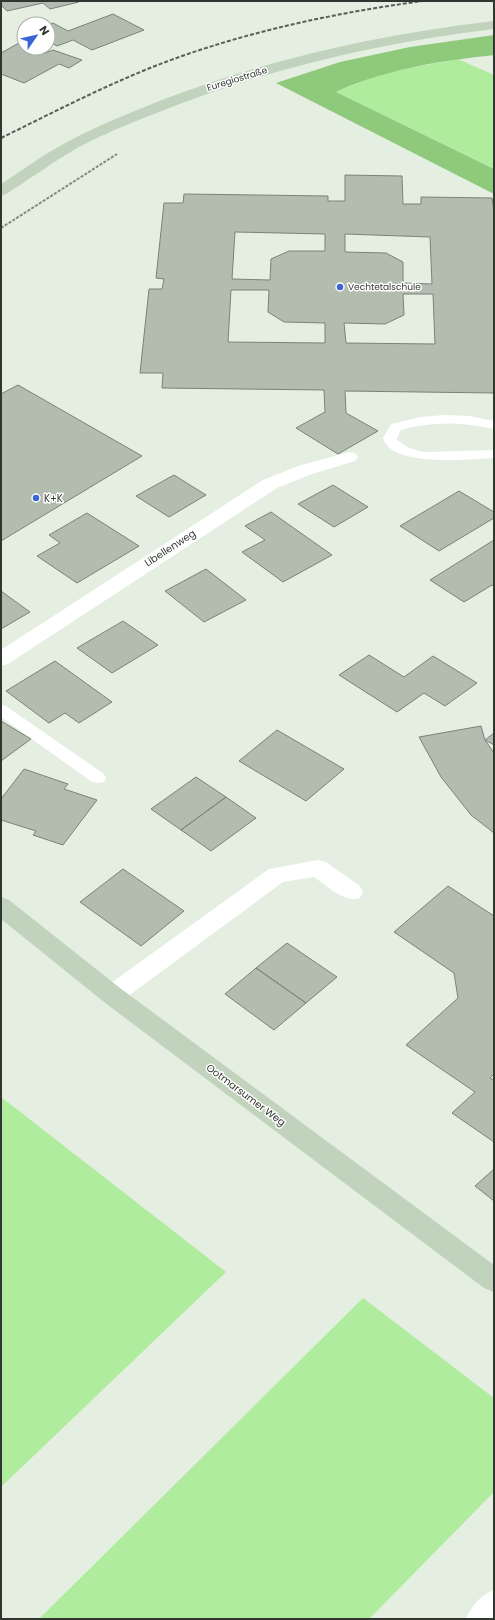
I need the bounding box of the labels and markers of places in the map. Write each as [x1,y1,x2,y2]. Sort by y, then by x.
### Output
place label: Vechtetalschule [348,281,421,293]
marker: Vechtetalschule [335,282,345,292]
place label: K+K [44,491,63,506]
marker: K+K [31,493,41,503]

